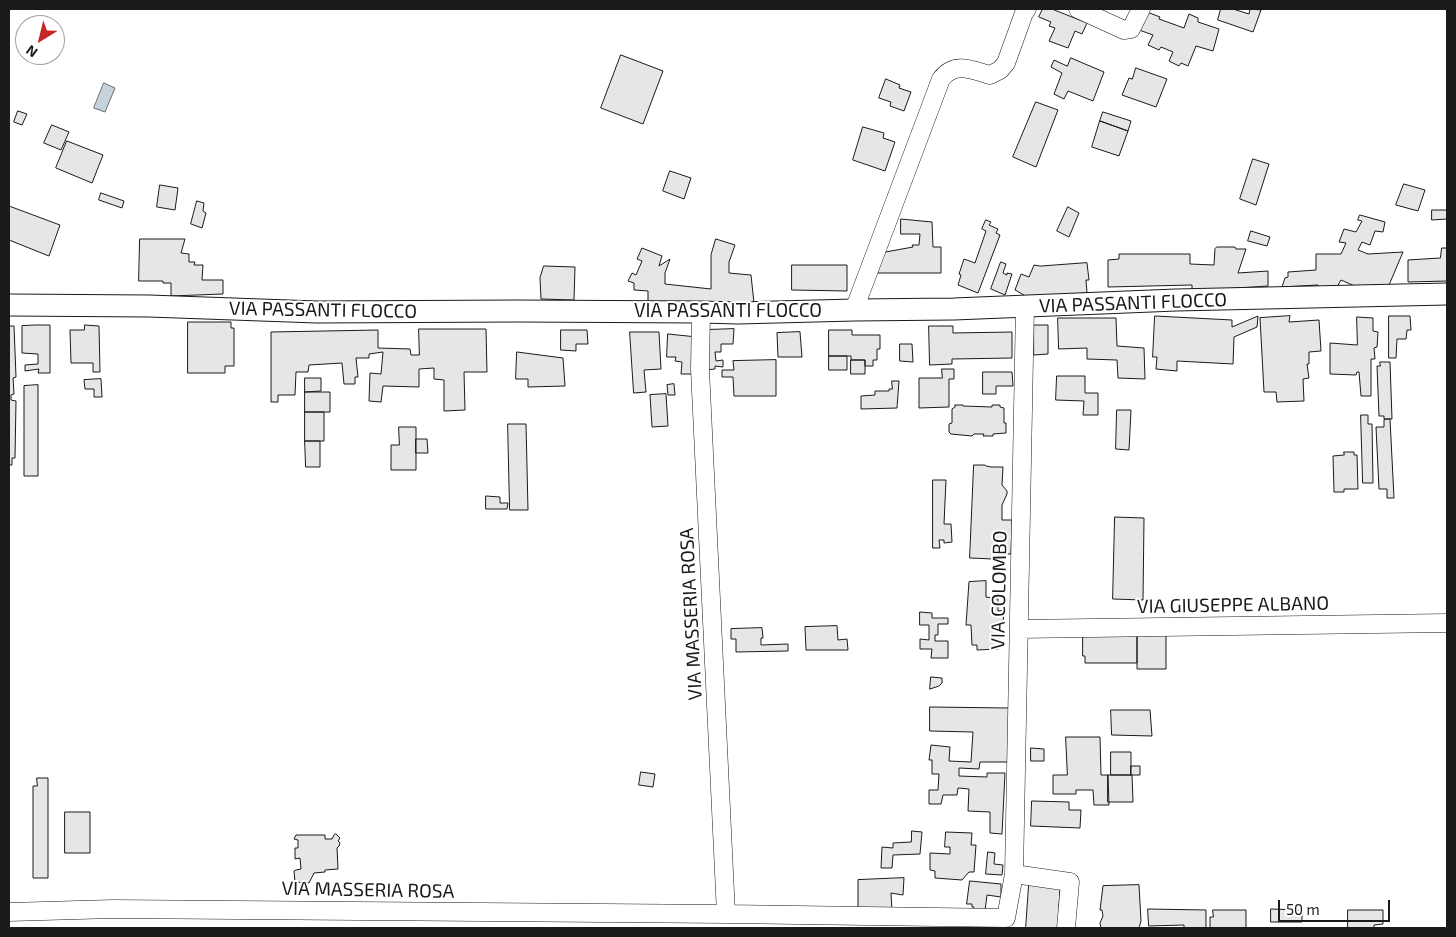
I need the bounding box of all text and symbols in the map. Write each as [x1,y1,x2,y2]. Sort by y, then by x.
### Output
north arrow [15,15,65,65]
text: N [22,42,41,62]
street label: VIA PASSANTI FLOCCO [1039,288,1227,318]
street label: VIA PASSANTI FLOCCO [229,297,417,323]
street label: VIA PASSANTI FLOCCO [634,300,822,322]
street label: VIA MASSERIA ROSA [675,527,707,701]
street label: VIA COLOMBO [987,530,1011,650]
street label: VIA GIUSEPPE ALBANO [1137,592,1329,618]
street label: VIA MASSERIA ROSA [281,877,455,903]
scale bar [1281,890,1394,922]
text: 50 m [1286,900,1320,918]

